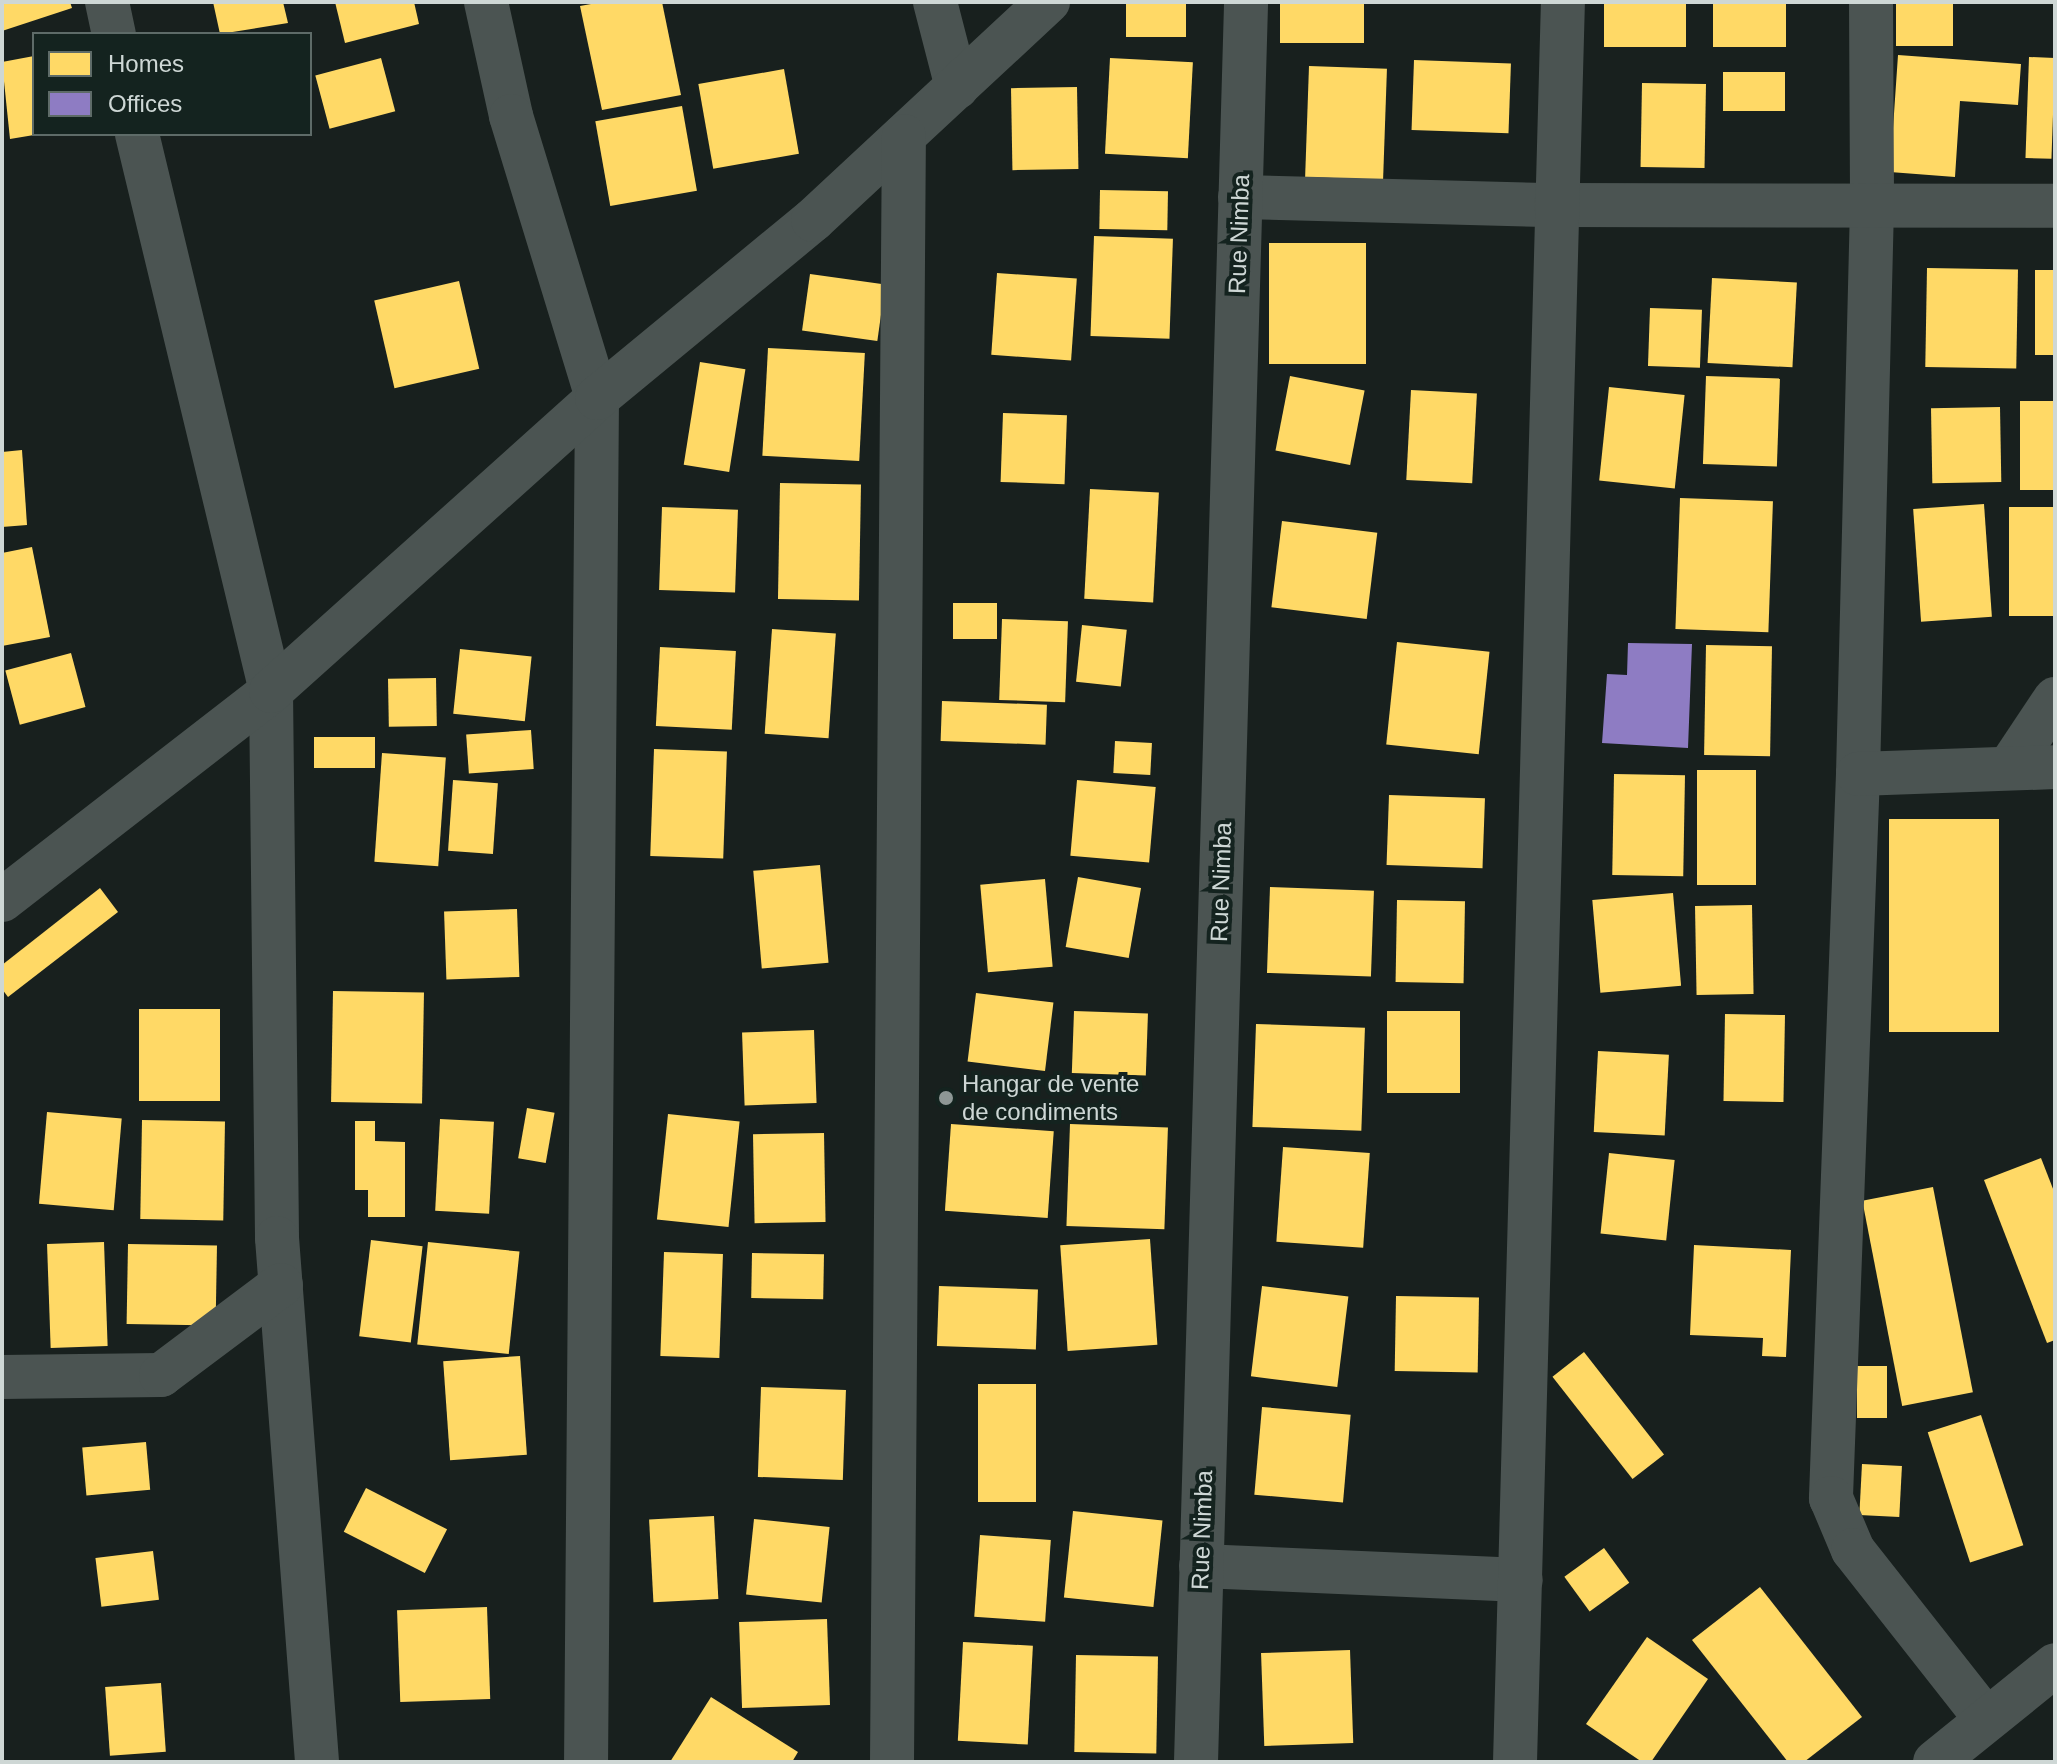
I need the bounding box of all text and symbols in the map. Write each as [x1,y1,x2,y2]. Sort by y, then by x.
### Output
legend [32,32,312,136]
text: Homes [108,50,184,77]
text: Offices [108,90,182,117]
street label: Rue Nimba [1223,174,1255,294]
street label: Rue Nimba [1205,822,1237,942]
place label: Hangar de vente de condiments [962,1070,1139,1126]
marker: Hangar de vente de condiments [937,1089,955,1107]
street label: Rue Nimba [1186,1470,1218,1590]

